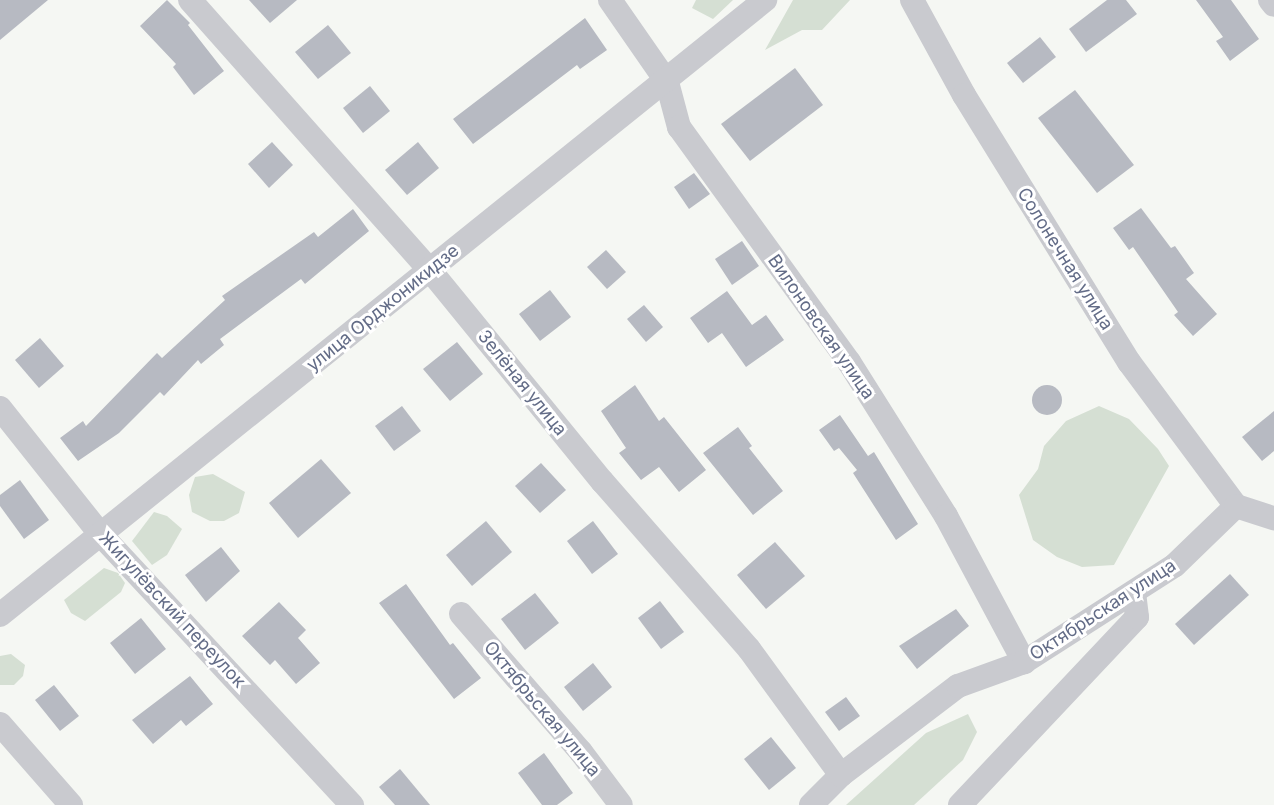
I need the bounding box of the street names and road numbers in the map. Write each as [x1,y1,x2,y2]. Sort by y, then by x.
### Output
street label: Солонечная улица [1012,184,1118,334]
street label: улица Орджоникидзе [303,240,463,376]
street label: Вилоновская улица [763,251,879,403]
street label: Зелёная улица [473,326,571,440]
street label: Жигулёвский переулок [94,528,250,692]
street label: Октябрьская улица [1026,555,1180,665]
street label: Октябрьская улица [479,637,605,781]

